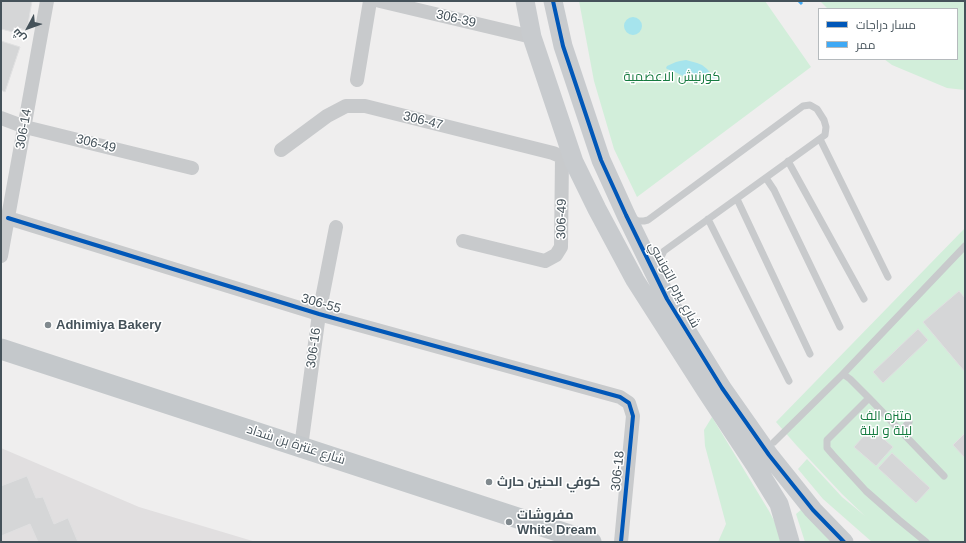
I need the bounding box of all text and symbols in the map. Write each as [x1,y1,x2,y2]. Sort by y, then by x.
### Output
street label: 306-39 [435,7,477,31]
north arrow [8,8,48,48]
legend [818,8,958,60]
text: مسار دراجات [856,18,916,32]
text: ش [10,27,28,45]
text: ممر [856,38,875,52]
park label: كورنيش الاعضمية [624,69,720,85]
street label: 306-14 [13,108,35,150]
street label: 306-47 [401,109,445,133]
street label: 306-49 [74,132,118,156]
street label: 306-49 [554,199,570,239]
street label: شارع بيرم التونسي [645,239,703,331]
street label: 306-55 [299,291,343,317]
place label: Adhimiya Bakery [56,317,161,333]
marker: Adhimiya Bakery [43,320,53,330]
street label: 306-16 [303,327,325,369]
park label: متنزه الف ليلة و ليلة [860,408,912,439]
street label: شارع عنترة بن شداد [245,422,347,468]
street label: 306-18 [608,450,628,492]
place label: كوفي الحنين حارث [497,474,600,490]
marker: كوفي الحنين حارث [484,477,494,487]
place label: مفروشات White Dream [517,507,596,538]
marker: مفروشات White Dream [504,517,514,527]

